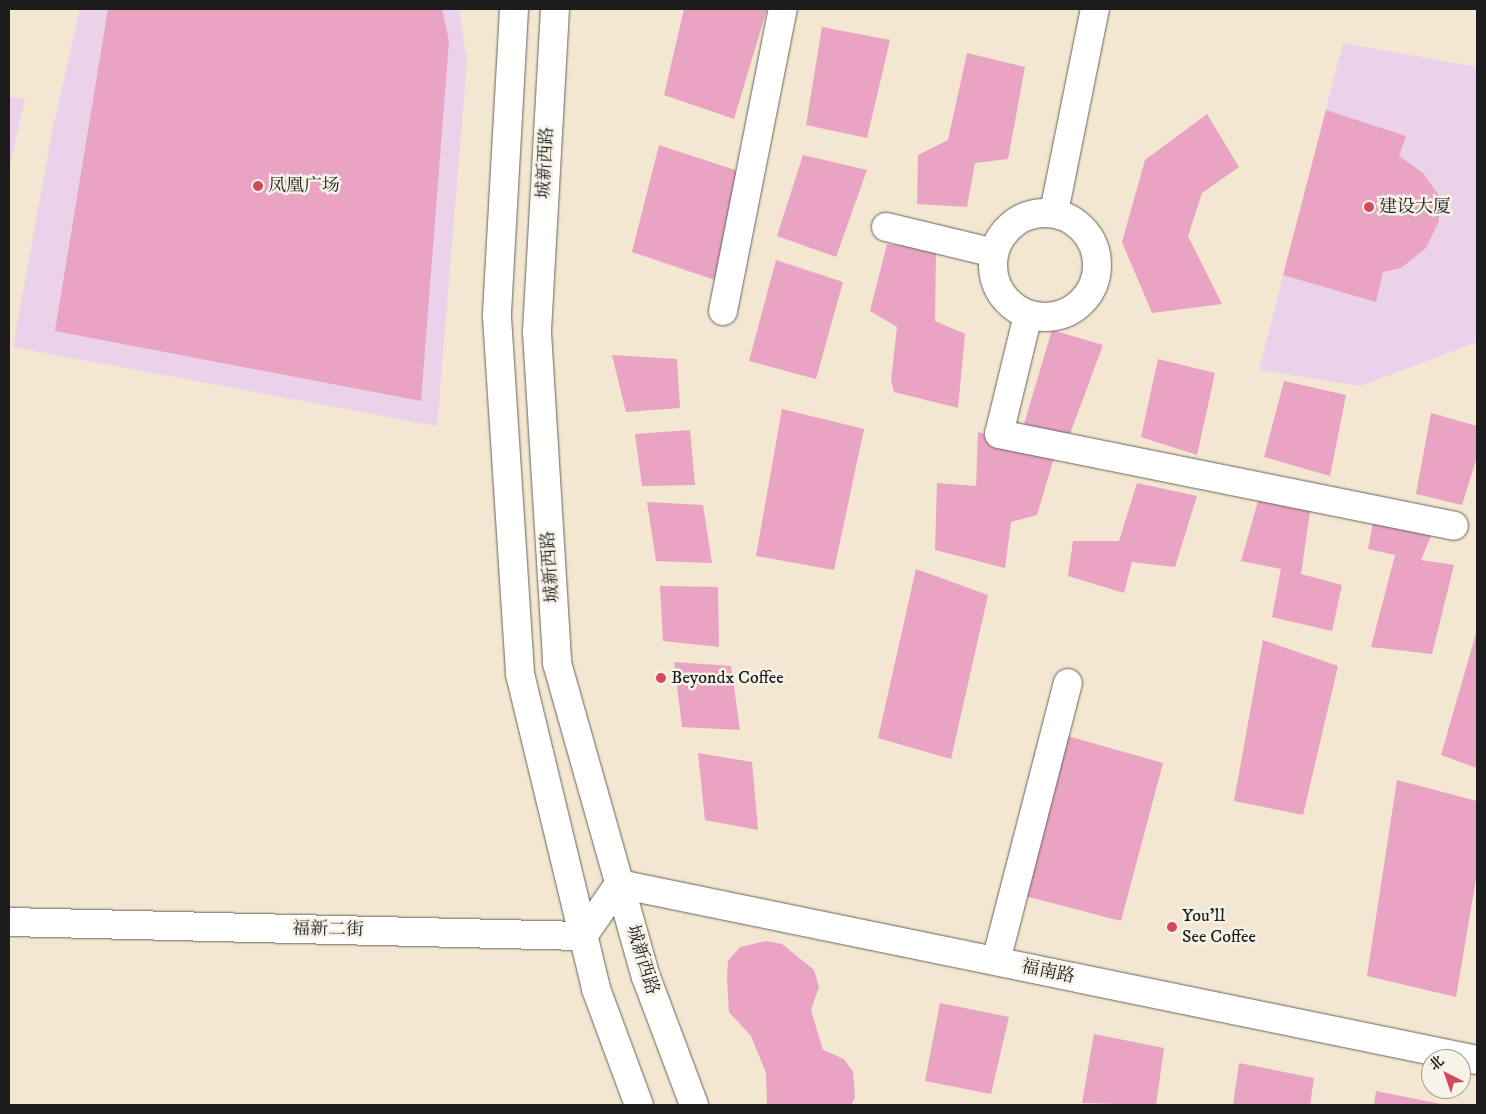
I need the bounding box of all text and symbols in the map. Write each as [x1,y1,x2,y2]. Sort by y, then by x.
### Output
street label: 城新西路 [533,126,559,200]
place label: 凤凰广场 [268,175,340,197]
marker: 凤凰广场 [252,180,264,192]
place label: 建设大厦 [1379,196,1451,218]
marker: 建设大厦 [1363,201,1375,213]
street label: 城新西路 [538,530,564,604]
place label: Beyondx Coffee [671,667,784,689]
marker: Beyondx Coffee [655,672,667,684]
place label: You'll See Coffee [1182,906,1256,949]
street label: 福新二街 [292,919,364,941]
marker: You'll See Coffee [1166,921,1178,933]
street label: 城新西路 [621,922,663,998]
street label: 福南路 [1019,956,1077,988]
north arrow [1421,1049,1471,1099]
text: 北 [1426,1052,1448,1075]

